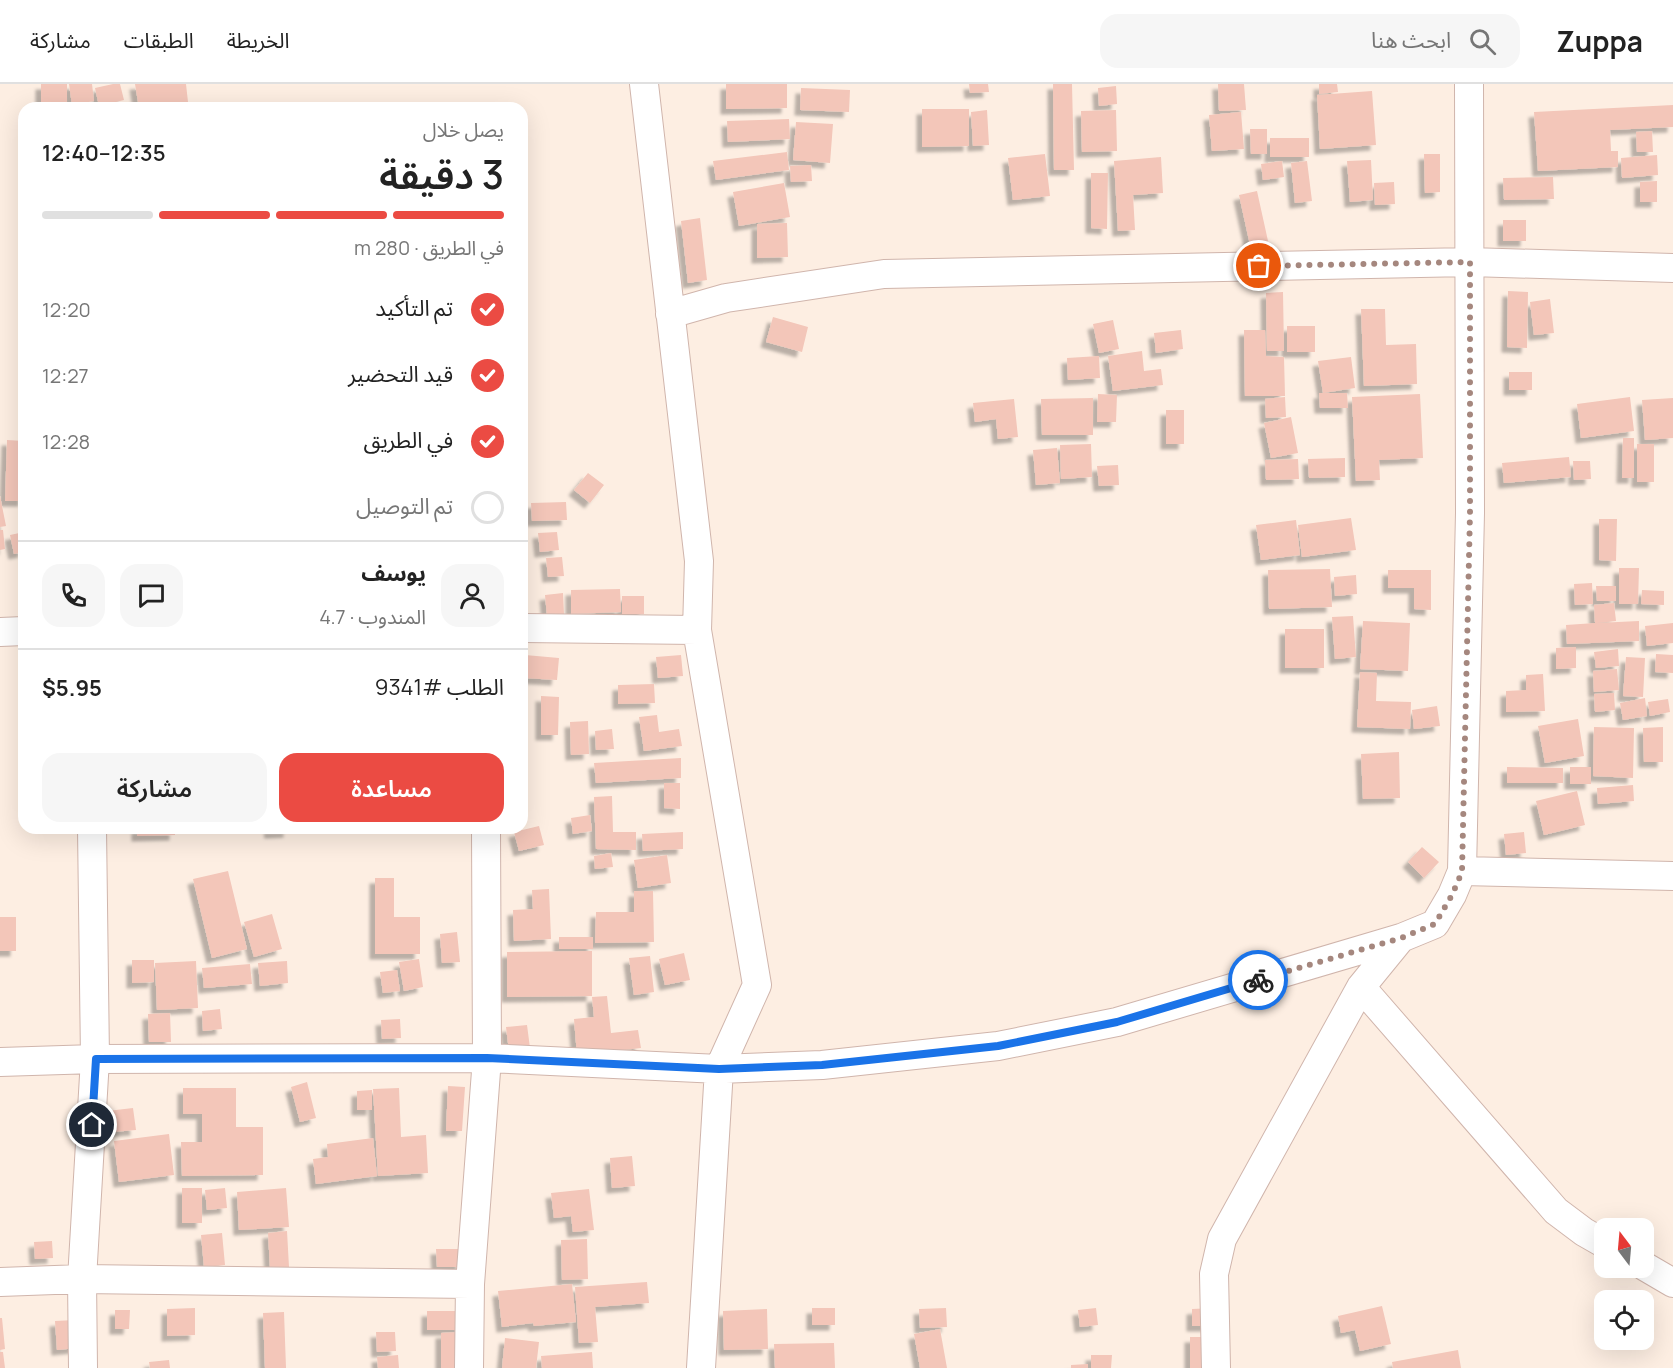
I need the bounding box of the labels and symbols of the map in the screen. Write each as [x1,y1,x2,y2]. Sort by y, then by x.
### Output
pin [1233,240,1284,291]
courier [1228,950,1288,1010]
pin [66,1099,117,1150]
north arrow [1594,1218,1654,1278]

